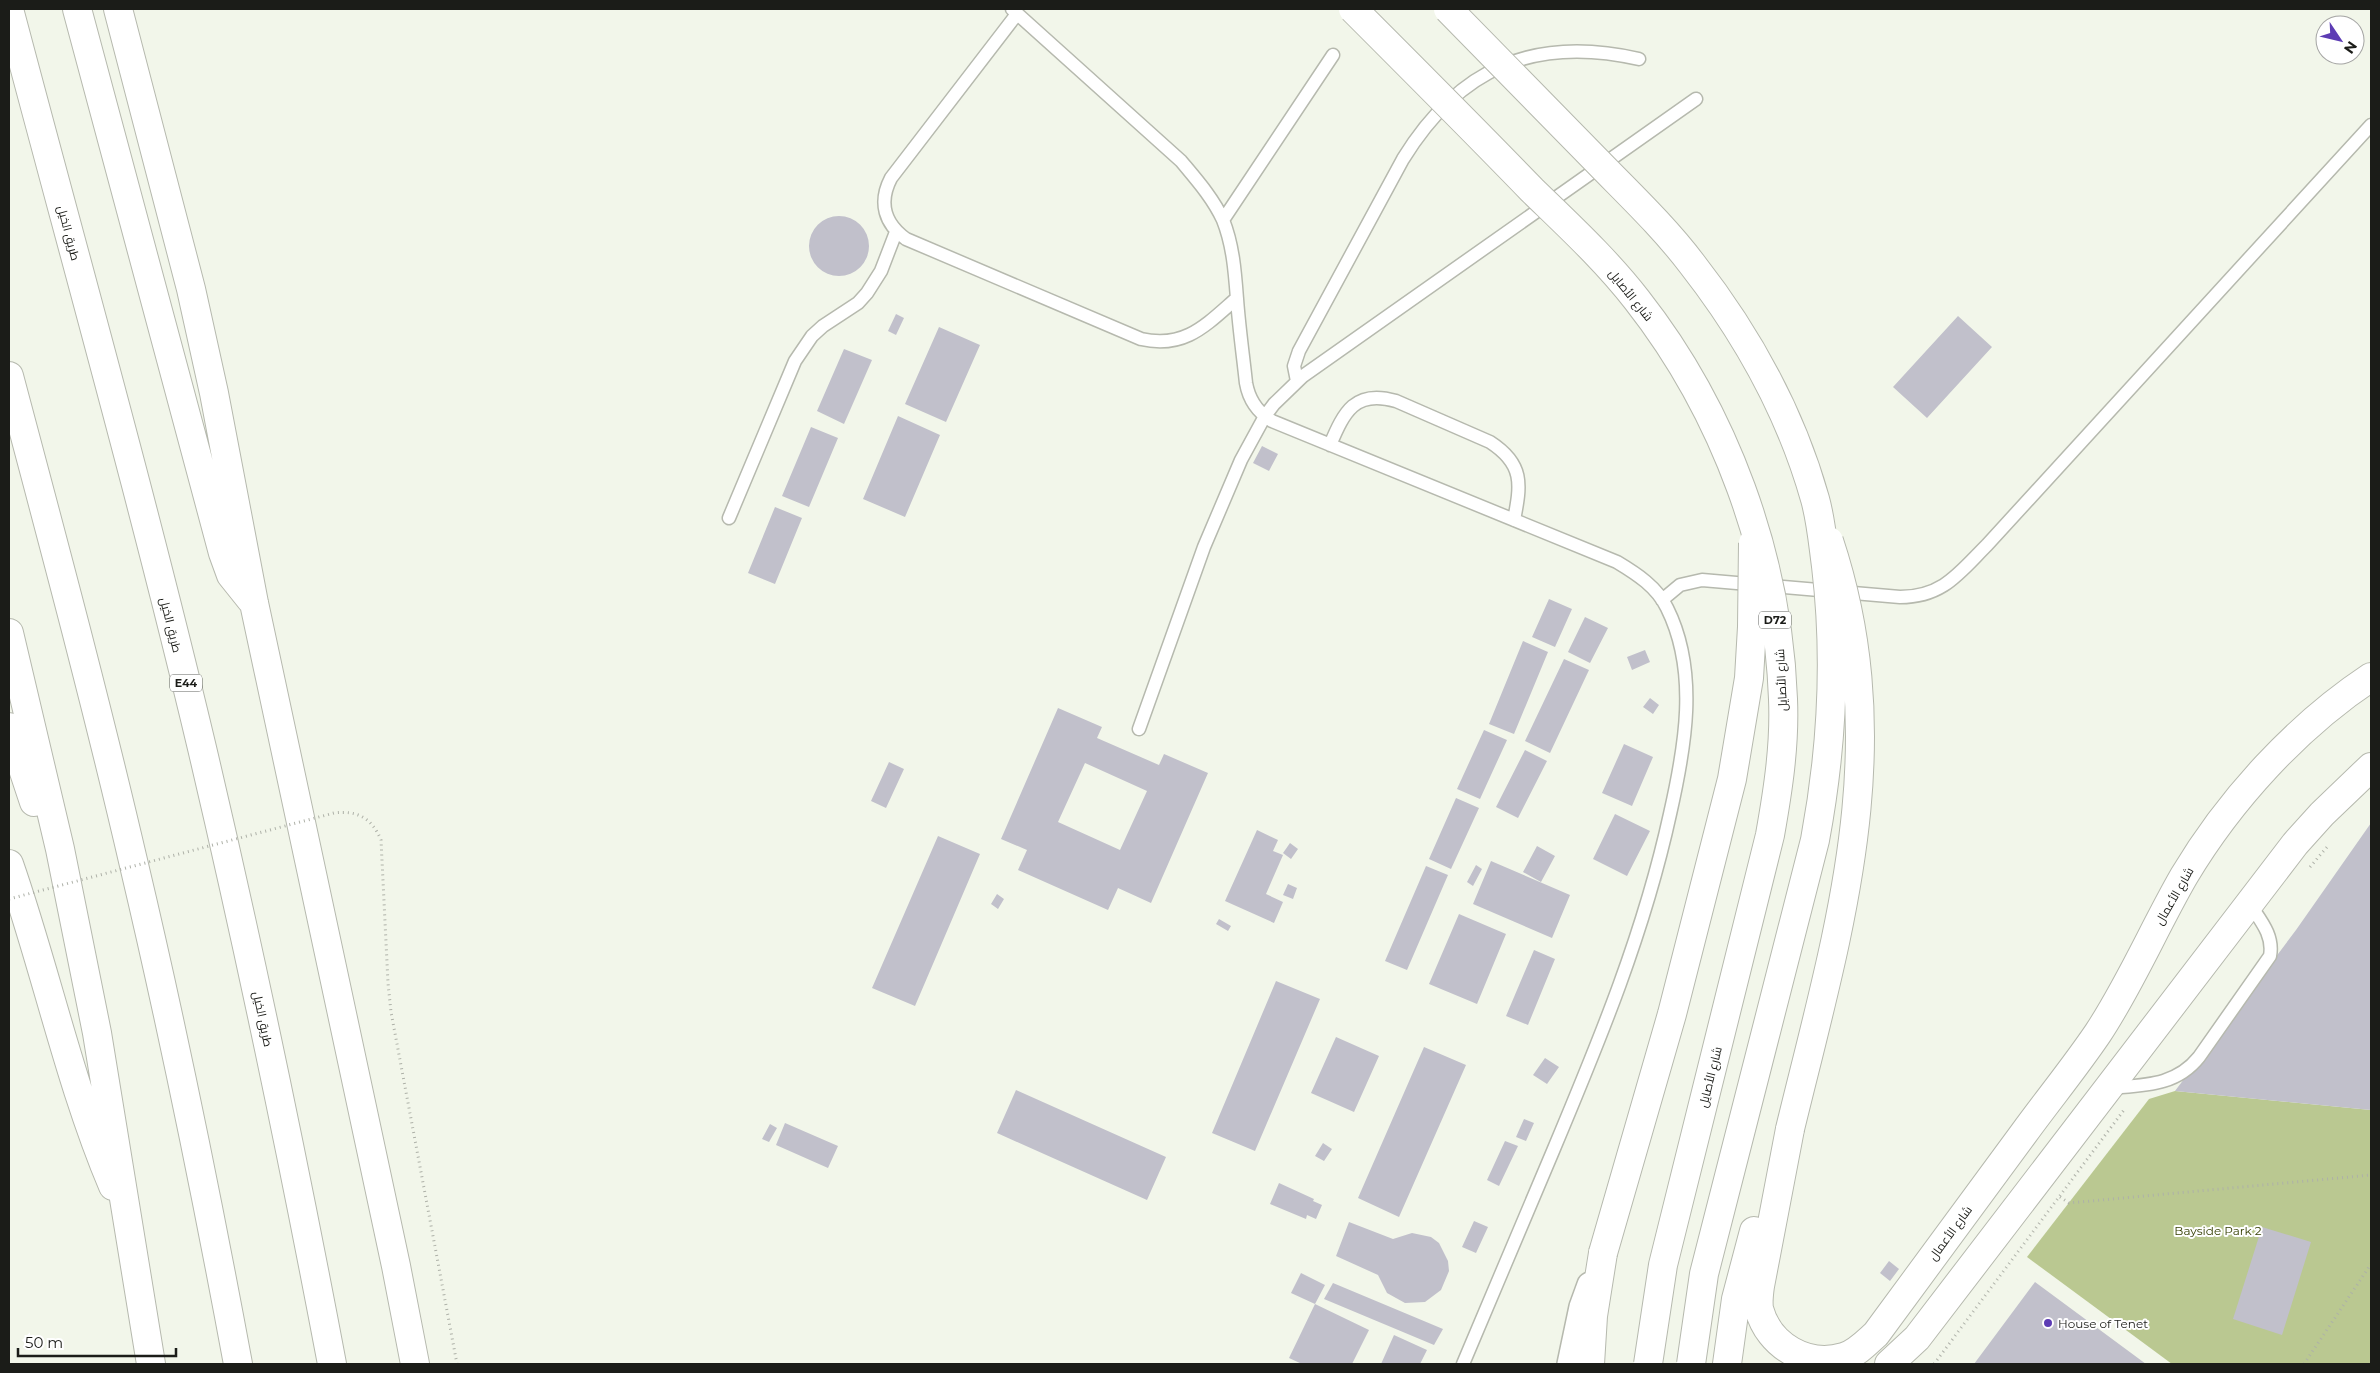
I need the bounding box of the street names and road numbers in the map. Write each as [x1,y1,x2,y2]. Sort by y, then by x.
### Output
street label: طريق الخيل [54,204,84,262]
street label: شارع الأصايل [1605,266,1656,325]
street label: طريق الخيل [157,596,185,654]
road number: D72 [1759,612,1791,628]
street label: شارع الأصايل [1772,648,1791,712]
road number: E44 [170,674,202,691]
street label: شارع الأعمال [2151,864,2197,928]
street label: طريق الخيل [250,990,276,1048]
street label: شارع الأصايل [1695,1045,1726,1109]
street label: شارع الأعمال [1925,1203,1976,1264]

